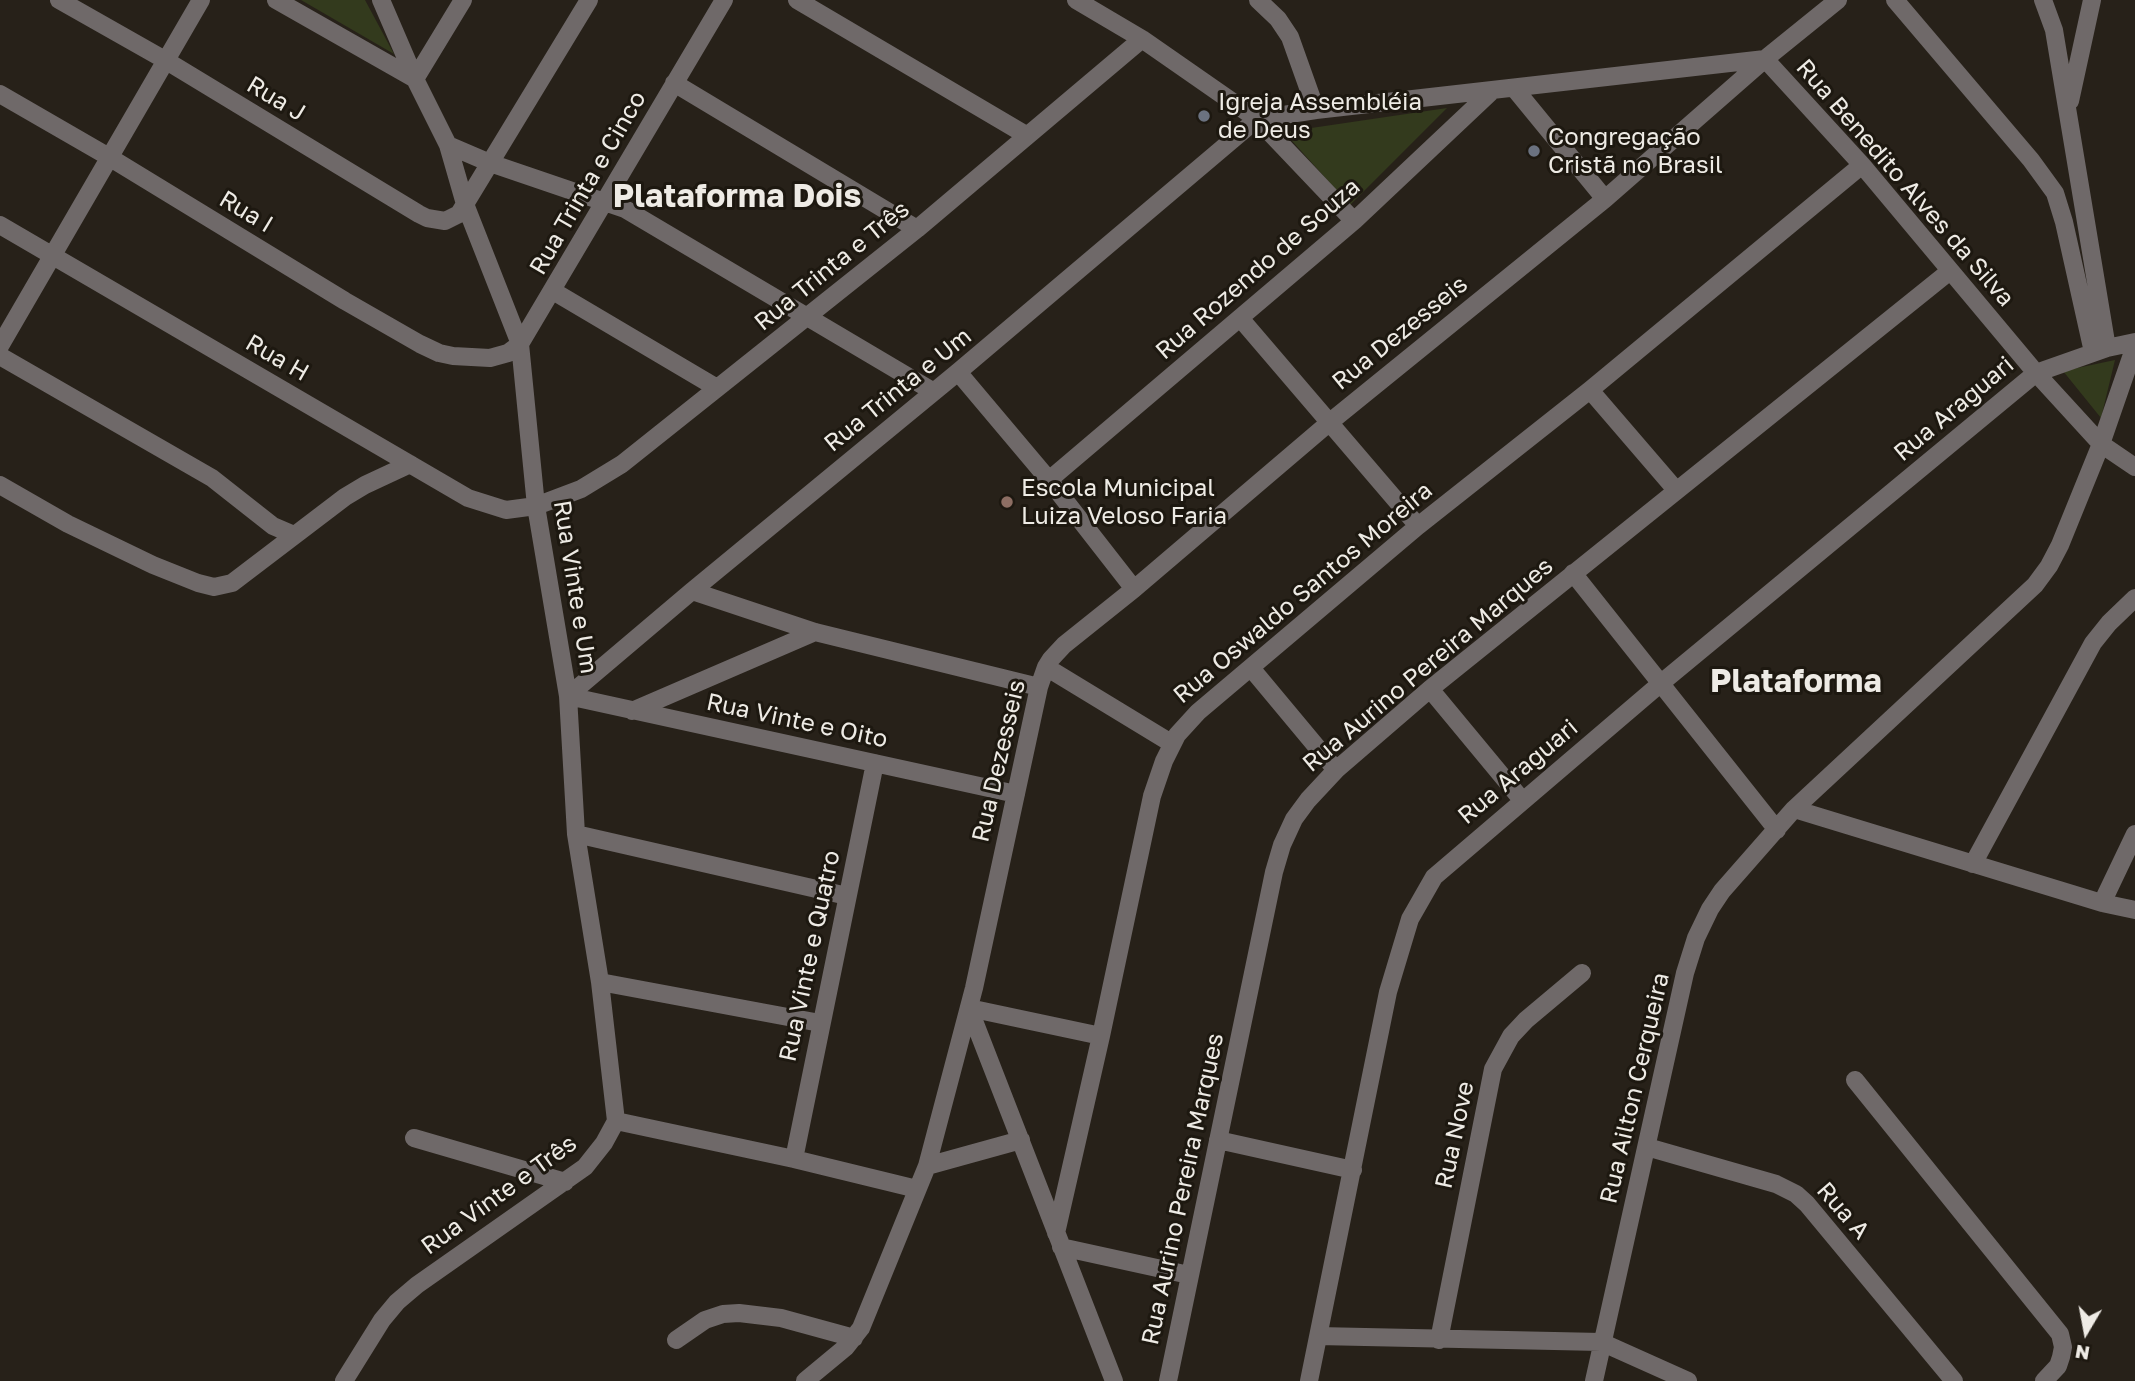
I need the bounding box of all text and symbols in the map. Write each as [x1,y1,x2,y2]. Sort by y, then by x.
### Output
street label: Rua Benedito Alves da Silva [1790,54,2020,312]
street label: Rua J [241,70,311,128]
street label: Rua Trinta e Cinco [524,86,652,280]
place label: Igreja Assembléia de Deus [1218,88,1422,144]
marker: Igreja Assembléia de Deus [1196,108,1212,124]
place label: Congregação Cristã no Brasil [1548,123,1723,179]
marker: Congregação Cristã no Brasil [1526,143,1542,159]
street label: Rua Rozendo de Souza [1150,172,1366,366]
district label: Plataforma Dois [613,178,861,216]
street label: Rua I [214,185,278,239]
street label: Rua Trinta e Três [749,195,915,337]
street label: Rua Dezesseis [1327,270,1473,396]
street label: Rua Trinta e Um [819,322,977,458]
street label: Rua H [240,328,314,388]
street label: Rua Araguari [1888,351,2020,467]
place label: Escola Municipal Luiza Veloso Faria [1021,474,1227,530]
street label: Rua Oswaldo Santos Moreira [1168,476,1438,710]
marker: Escola Municipal Luiza Veloso Faria [999,494,1015,510]
street label: Rua Vinte e Um [547,498,603,676]
street label: Rua Aurino Pereira Marques [1297,552,1559,778]
district label: Plataforma [1710,663,1882,701]
street label: Rua Dezesseis [966,677,1032,845]
street label: Rua Vinte e Oito [704,688,890,754]
street label: Rua Araguari [1452,714,1584,830]
street label: Rua Vinte e Quatro [774,848,846,1064]
street label: Rua Ailton Cerqueira [1594,970,1676,1206]
street label: Rua Aurino Pereira Marques [1136,1031,1230,1347]
street label: Rua Nove [1430,1079,1480,1191]
street label: Rua Vinte e Três [416,1129,582,1261]
street label: Rua A [1810,1177,1876,1245]
north arrow [2051,1297,2121,1367]
text: N [2073,1341,2091,1366]

